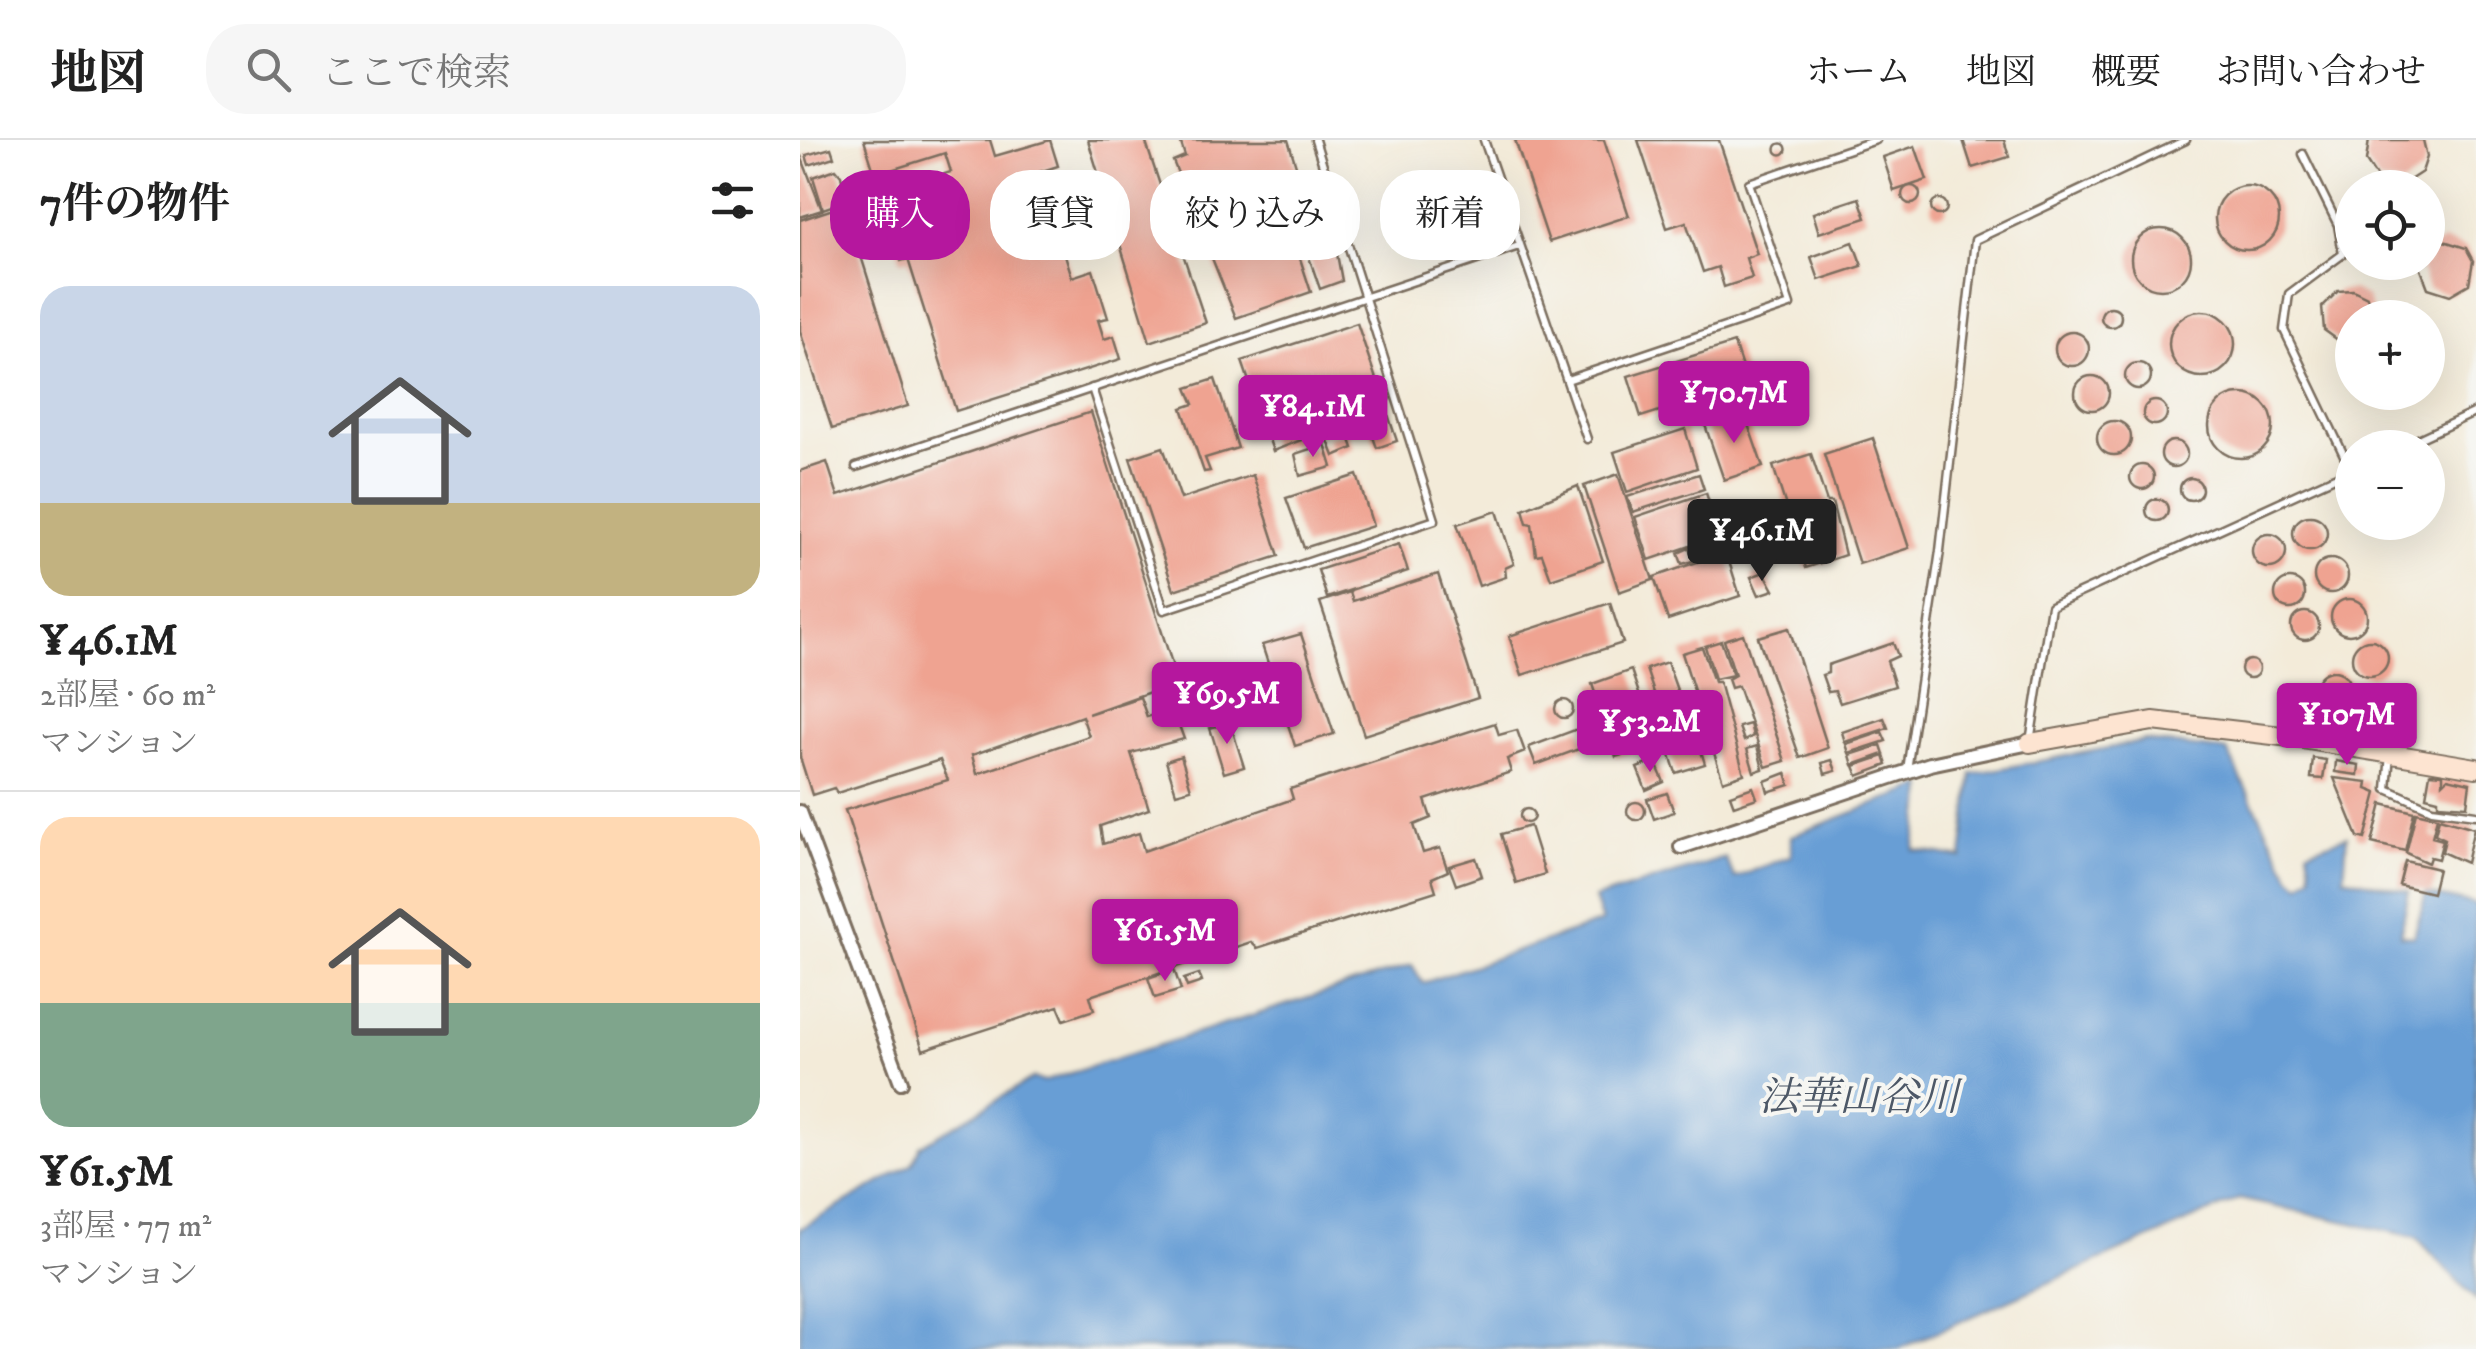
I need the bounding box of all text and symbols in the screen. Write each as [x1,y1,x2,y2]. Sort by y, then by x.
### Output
search box [206,24,906,114]
icon: search [241,42,296,97]
text: 地図 [50,45,146,105]
text: ここで検索 [321,50,511,98]
text: ホーム [1806,51,1911,95]
text: 地図 [1966,51,2036,95]
text: 概要 [2091,51,2161,95]
text: お問い合わせ [2216,51,2426,95]
chip: 購入 [830,170,970,260]
chip: 賃貸 [990,170,1130,260]
chip: 絞り込み [1150,170,1360,260]
chip: 新着 [1380,170,1520,260]
map controls [2335,170,2445,540]
button: locate [2335,170,2445,280]
icon: filters [705,173,760,228]
text: 7件の物件 [40,179,230,231]
button: + [2335,300,2445,410]
icon: home [310,351,490,531]
pin: ¥70.7M [1653,361,1815,446]
text: ¥70.7M [1680,373,1788,413]
pin: ¥84.1M [1232,375,1394,460]
text: ¥84.1M [1260,387,1366,427]
button: − [2335,430,2445,540]
pin: ¥46.1M [1681,499,1843,584]
text: ¥46.1M [1709,511,1815,551]
text: ¥46.1M [40,616,178,668]
pin: ¥69.5M [1146,662,1308,747]
text: ¥69.5M [1174,674,1280,714]
text: 2部屋 · 60 m² [40,676,215,716]
pin: ¥107M [2277,683,2417,768]
pin: ¥53.2M [1569,690,1731,775]
text: ¥107M [2299,695,2395,735]
text: ¥53.2M [1599,702,1701,742]
text: マンション [40,724,199,764]
icon: home [310,882,490,1062]
pin: ¥61.5M [1084,899,1246,984]
text: ¥61.5M [1114,911,1216,951]
water label: 法華山谷川 [1759,1074,1963,1124]
text: ¥61.5M [40,1147,174,1199]
text: 3部屋 · 77 m² [40,1207,211,1247]
text: マンション [40,1255,199,1295]

